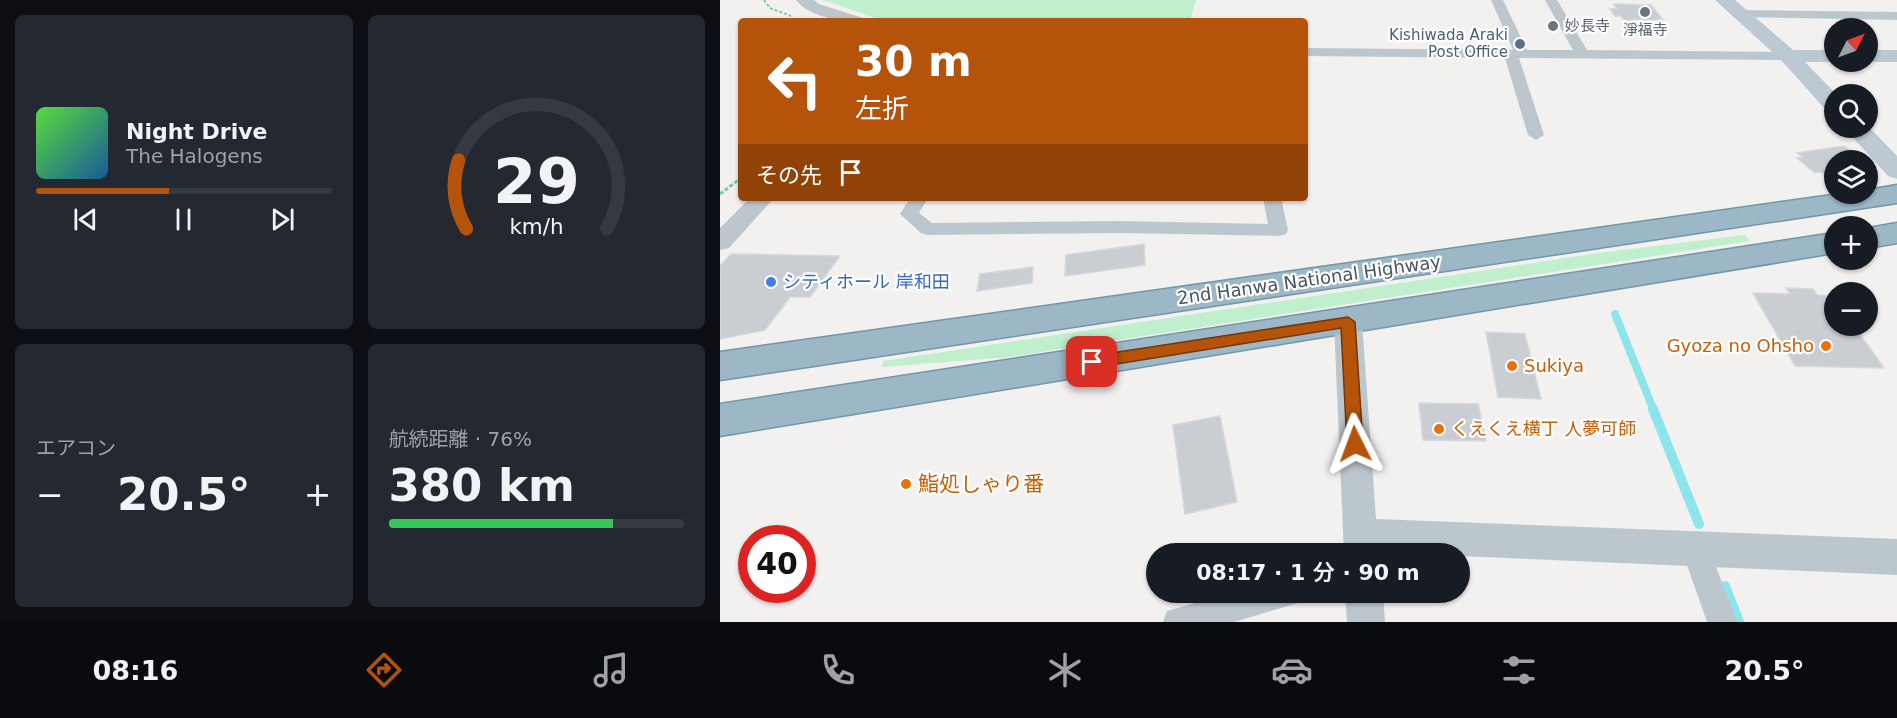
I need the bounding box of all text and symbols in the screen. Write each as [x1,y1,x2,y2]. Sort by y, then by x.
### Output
marker: 淨福寺 [1638,5,1652,19]
place label: 妙長寺 [1565,17,1610,35]
north arrow [1824,18,1878,72]
map controls [1824,18,1878,336]
marker: 妙長寺 [1546,19,1560,33]
place label: 淨福寺 [1622,21,1668,39]
place label: Kishiwada Araki Post Office [1389,26,1508,61]
text: 30 m [855,37,972,86]
marker: Kishiwada Araki Post Office [1513,37,1527,51]
icon: left [756,42,834,120]
button: search [1824,84,1878,138]
text: 左折 [855,93,909,124]
text: Night Drive [126,119,267,144]
text: The Halogens [126,144,263,168]
text: 29 [493,145,580,218]
button: layers [1824,150,1878,204]
icon: arrive [834,156,867,189]
text: その先 [756,163,822,188]
icon: previous [69,203,102,236]
icon: pause [167,203,200,236]
icon: next [266,203,299,236]
text: km/h [509,214,563,239]
button: + [1824,216,1878,270]
street label: 2nd Hanwa National Highway [1176,251,1442,308]
place label: シティホール 岸和田 [783,271,950,292]
marker: シティホール 岸和田 [764,275,778,289]
button: − [1824,282,1878,336]
place label: Gyoza no Ohsho [1667,335,1814,356]
pin [1066,336,1117,387]
marker: Gyoza no Ohsho [1819,339,1833,353]
icon: arrive [1075,345,1108,378]
place label: Sukiya [1524,355,1584,376]
marker: Sukiya [1505,359,1519,373]
position arrow [1323,412,1387,476]
place label: くえくえ横丁 人夢可師 [1451,418,1636,439]
marker: くえくえ横丁 人夢可師 [1432,422,1446,436]
text: 航続距離 · 76% [389,427,532,451]
text: エアコン [36,436,116,460]
text: 380 km [389,459,575,512]
text: 20.5° [117,468,251,521]
place label: 鮨処しゃり番 [918,472,1044,496]
text: − [36,475,64,514]
text: + [304,475,332,514]
marker: 鮨処しゃり番 [899,477,913,491]
speed limit sign: 40 [738,525,816,603]
text: 08:17 · 1 分 · 90 m [1196,560,1420,585]
icon: directions [363,649,405,691]
icon: music [590,649,632,691]
icon: phone [817,649,859,691]
icon: climate [1044,649,1086,691]
icon: car [1271,649,1313,691]
icon: filters [1498,649,1540,691]
text: 08:16 [92,655,178,686]
text: 20.5° [1724,655,1805,686]

